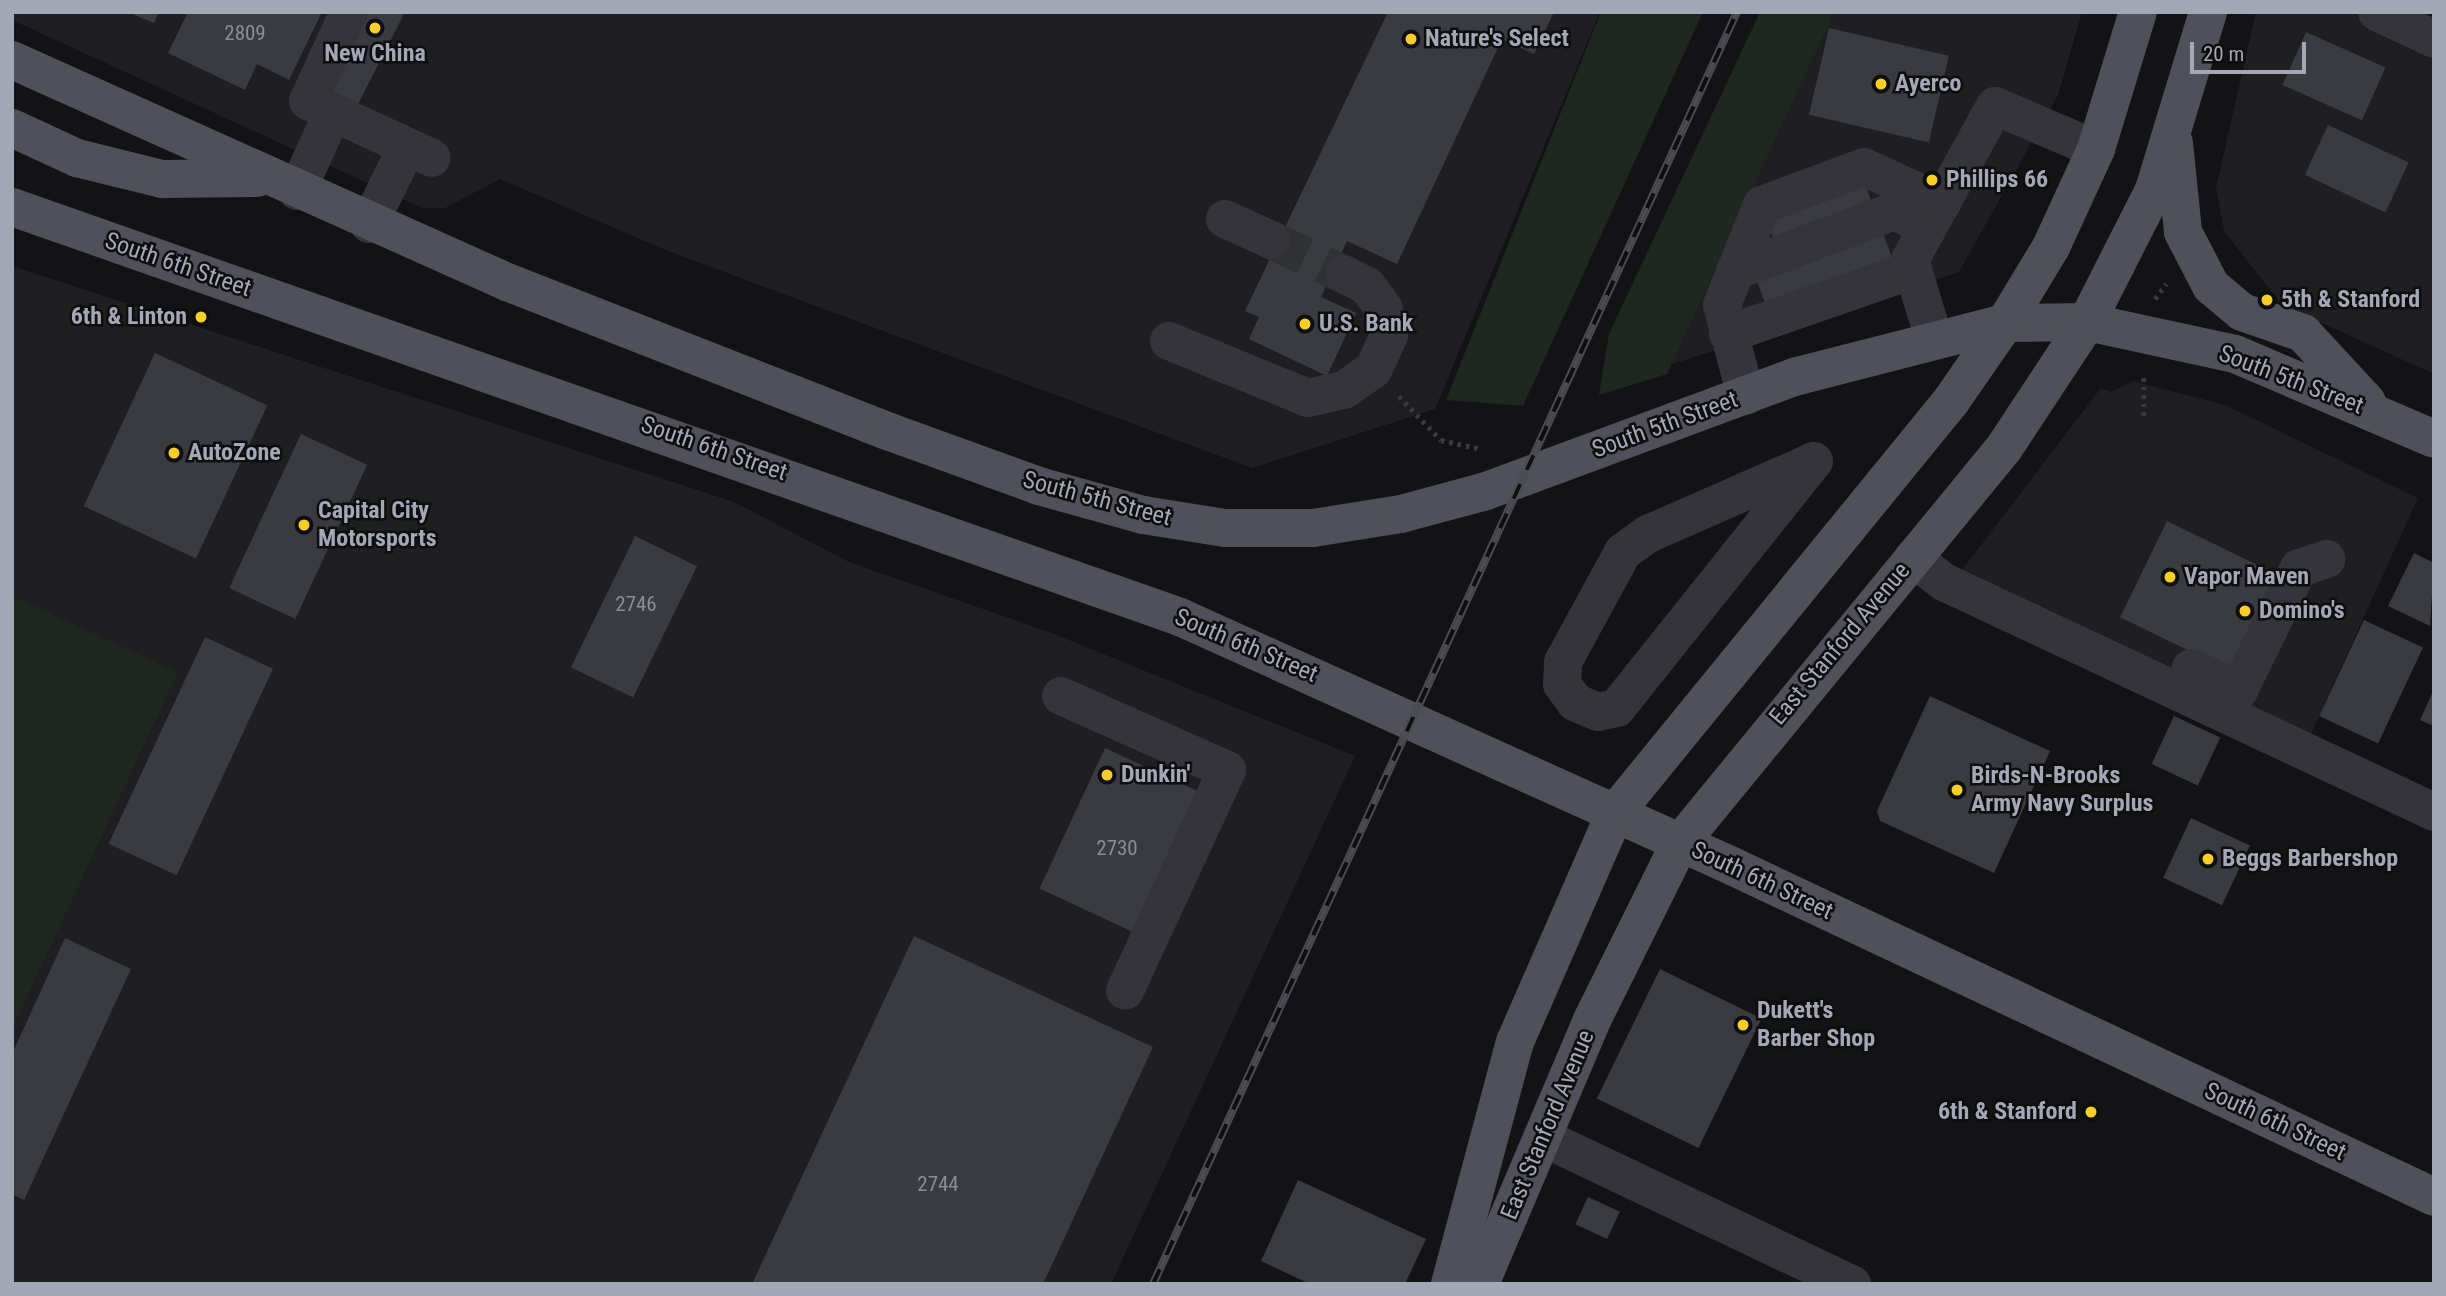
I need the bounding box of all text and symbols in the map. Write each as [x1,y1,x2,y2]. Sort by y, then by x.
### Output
house number: 2809 [224,20,266,46]
marker: New China [367,20,383,36]
place label: Nature's Select [1425,25,1569,53]
scale bar [2194,28,2310,72]
marker: Nature's Select [1403,31,1419,47]
place label: New China [324,40,426,68]
text: 20 m [2203,42,2244,66]
place label: Ayerco [1895,70,1961,98]
marker: Ayerco [1873,76,1889,92]
place label: Phillips 66 [1946,166,2048,194]
marker: Phillips 66 [1924,172,1940,188]
street label: South 6th Street [101,227,255,303]
place label: 5th & Stanford [2281,286,2420,314]
marker: 5th & Stanford [2259,292,2275,308]
place label: 6th & Linton [71,303,187,331]
marker: 6th & Linton [193,309,209,325]
place label: U.S. Bank [1319,310,1413,338]
marker: U.S. Bank [1297,316,1313,332]
street label: South 5th Street [2215,339,2367,421]
street label: South 5th Street [1588,385,1742,465]
street label: South 6th Street [637,411,791,487]
place label: AutoZone [188,439,281,467]
marker: AutoZone [166,445,182,461]
street label: South 5th Street [1020,465,1174,533]
place label: Capital City Motorsports [318,497,437,553]
marker: Capital City Motorsports [296,517,312,533]
street label: East Stanford Avenue [1764,557,1916,731]
place label: Vapor Maven [2184,563,2309,591]
marker: Vapor Maven [2162,569,2178,585]
house number: 2746 [615,591,657,617]
place label: Domino's [2259,597,2345,625]
street label: South 6th Street [1170,603,1322,689]
marker: Domino's [2237,603,2253,619]
place label: Dunkin' [1121,761,1190,789]
place label: Birds-N-Brooks Army Navy Surplus [1971,762,2153,818]
marker: Dunkin' [1099,767,1115,783]
marker: Birds-N-Brooks Army Navy Surplus [1949,782,1965,798]
house number: 2730 [1096,835,1138,861]
street label: South 6th Street [1687,836,1837,926]
place label: Beggs Barbershop [2222,845,2398,873]
marker: Beggs Barbershop [2200,851,2216,867]
place label: Dukett's Barber Shop [1757,997,1875,1053]
marker: Dukett's Barber Shop [1735,1017,1751,1033]
street label: East Stanford Avenue [1495,1026,1601,1224]
street label: South 6th Street [2200,1077,2350,1167]
place label: 6th & Stanford [1938,1098,2077,1126]
marker: 6th & Stanford [2083,1104,2099,1120]
house number: 2744 [917,1171,959,1197]

